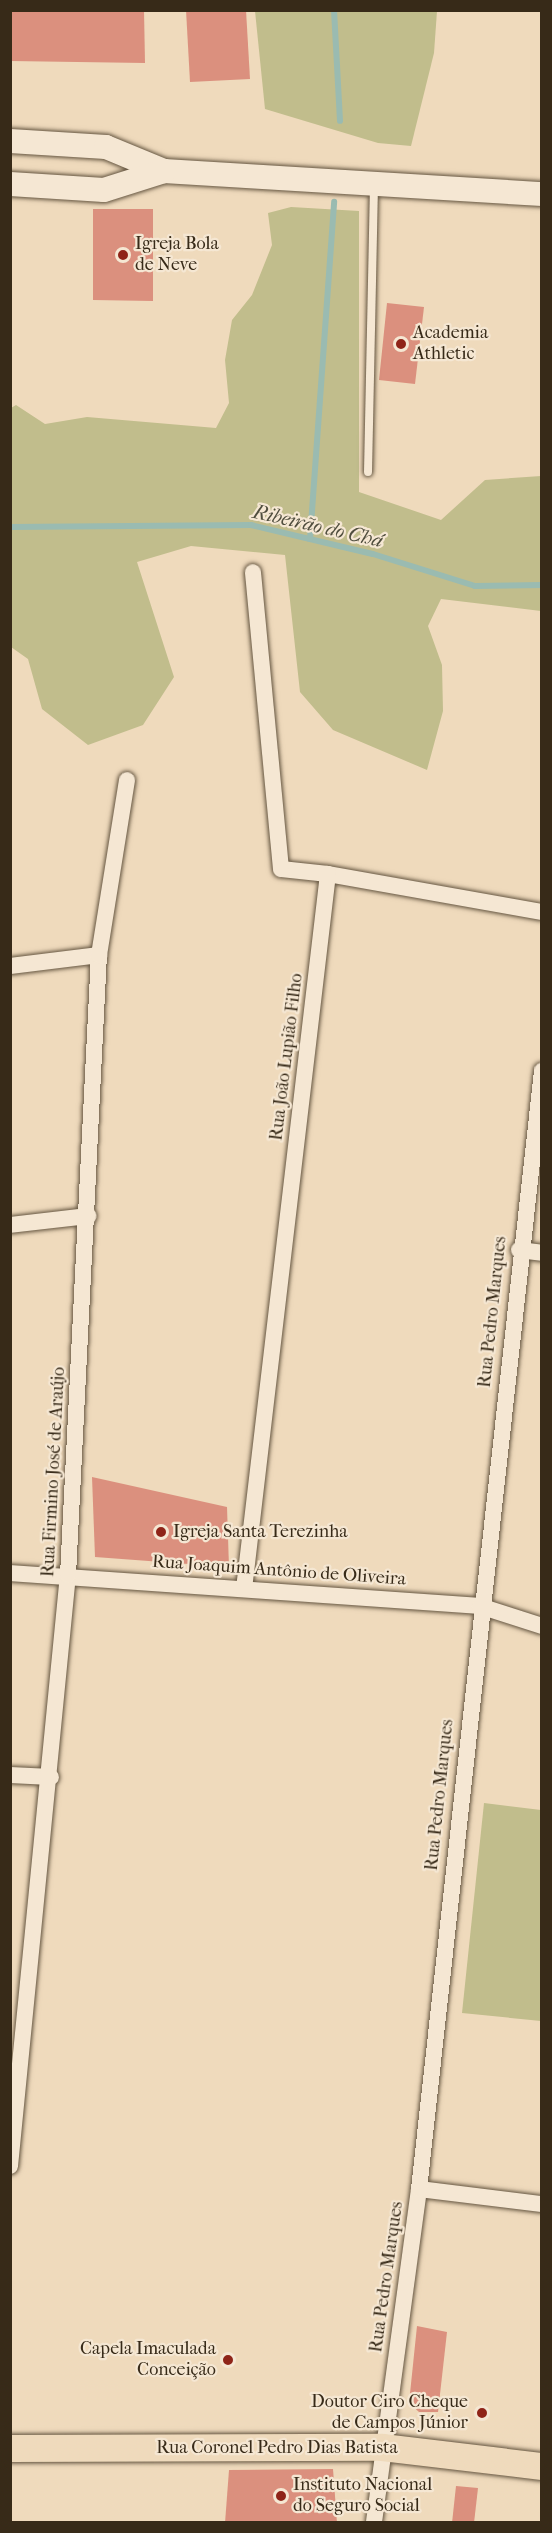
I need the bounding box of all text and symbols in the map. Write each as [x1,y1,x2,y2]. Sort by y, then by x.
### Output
place label: Igreja Bola de Neve [135,234,219,276]
marker: Igreja Bola de Neve [116,248,130,262]
place label: Academia Athletic [413,323,488,366]
marker: Academia Athletic [394,337,408,351]
water label: Ribeirão do Chá [251,499,385,553]
street label: Rua João Lupião Filho [266,972,308,1142]
street label: Rua Pedro Marques [474,1235,512,1389]
street label: Rua Firmino José de Araújo [38,1366,70,1578]
place label: Igreja Santa Terezinha [173,1521,348,1543]
marker: Igreja Santa Terezinha [154,1525,168,1539]
street label: Rua Joaquim Antônio de Oliveira [151,1551,407,1591]
street label: Rua Pedro Marques [421,1718,459,1872]
street label: Rua Pedro Marques [366,2200,408,2354]
place label: Capela Imaculada Conceição [80,2339,216,2382]
marker: Capela Imaculada Conceição [221,2353,235,2367]
place label: Doutor Ciro Cheque de Campos Júnior [311,2392,468,2434]
marker: Doutor Ciro Cheque de Campos Júnior [473,2404,491,2422]
street label: Rua Coronel Pedro Dias Batista [156,2437,398,2459]
place label: Instituto Nacional do Seguro Social [293,2475,432,2518]
marker: Instituto Nacional do Seguro Social [274,2489,288,2503]

